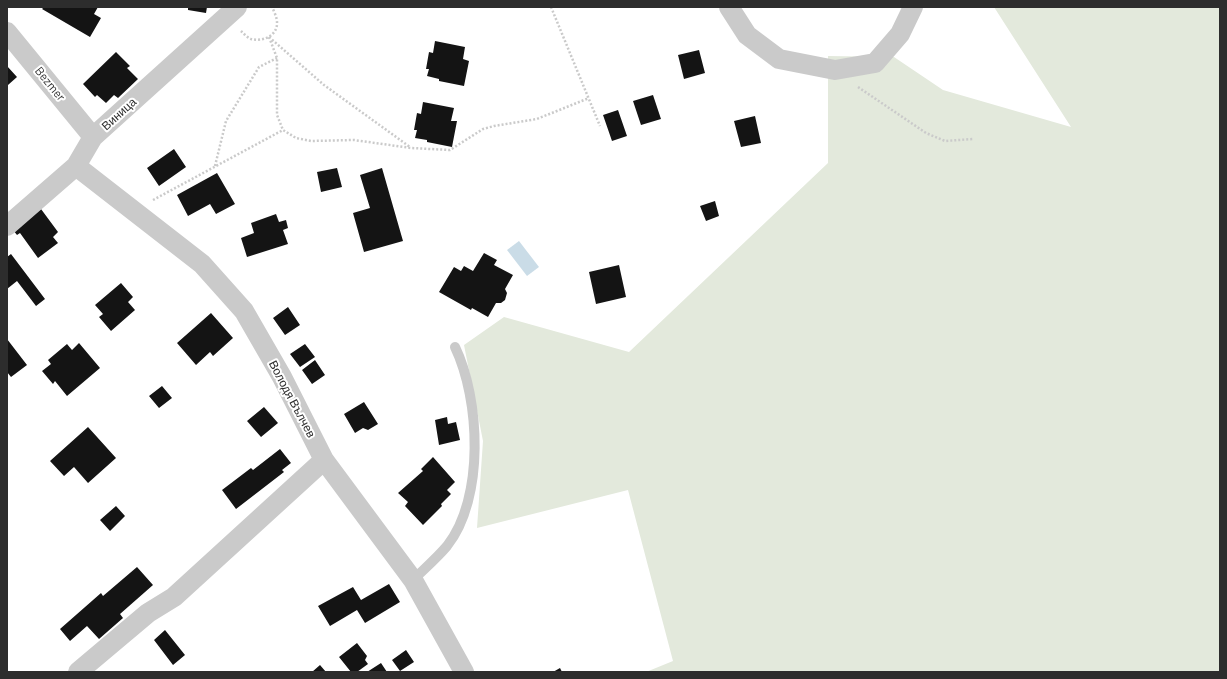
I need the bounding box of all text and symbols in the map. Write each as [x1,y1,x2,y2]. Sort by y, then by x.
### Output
street label: Bezmer [32,64,68,104]
street label: Виница [99,95,139,133]
street label: Володя Вълчев [266,358,318,440]

